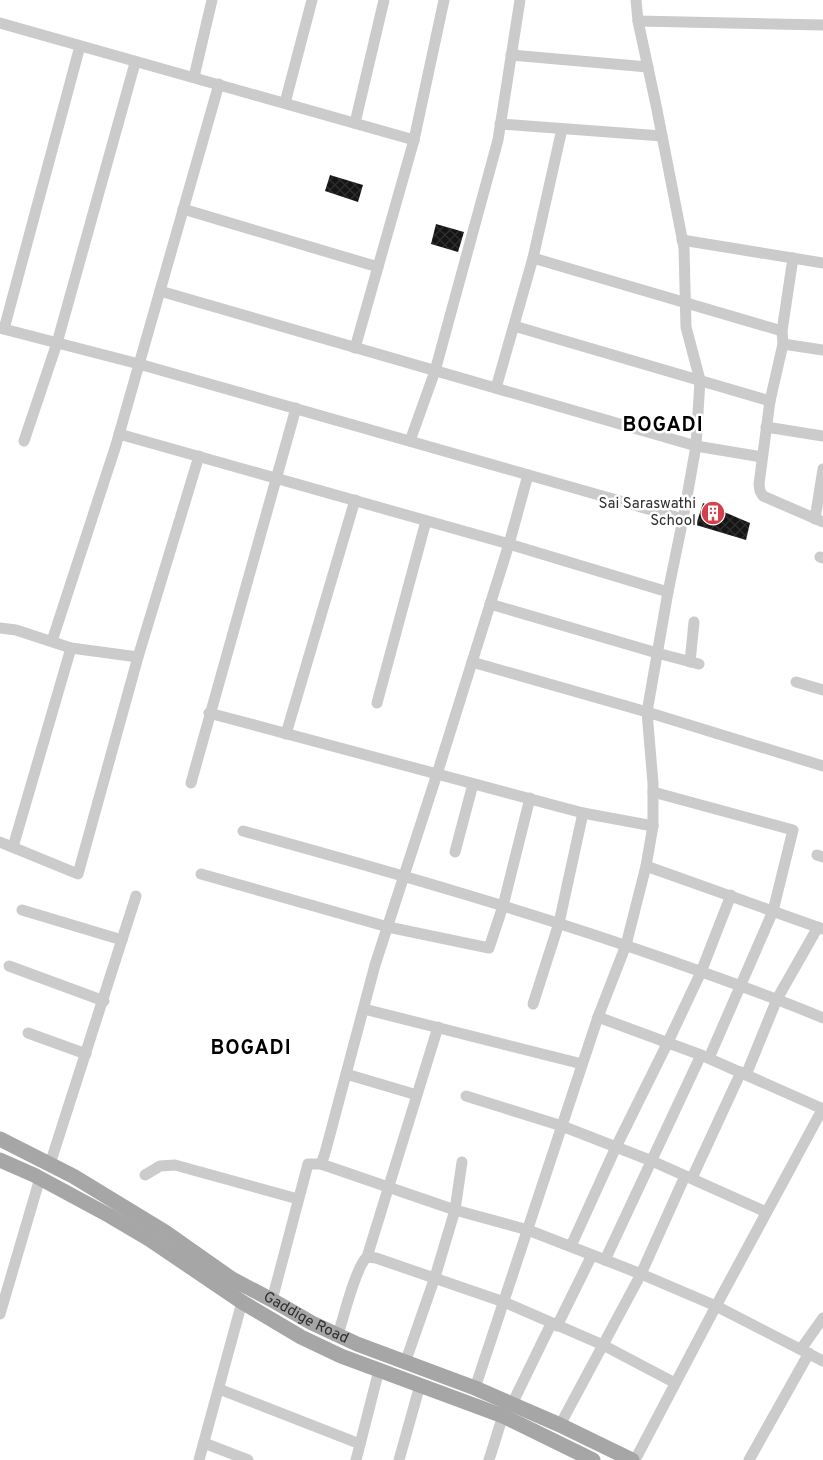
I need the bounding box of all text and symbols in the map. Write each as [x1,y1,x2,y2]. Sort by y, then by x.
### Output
district label: BOGADI [622,413,704,439]
place label: Sai Saraswathi School [599,495,696,531]
building icon: Sai Saraswathi School [700,500,726,526]
district label: BOGADI [210,1036,292,1062]
street label: Gaddige Road [260,1288,352,1348]

